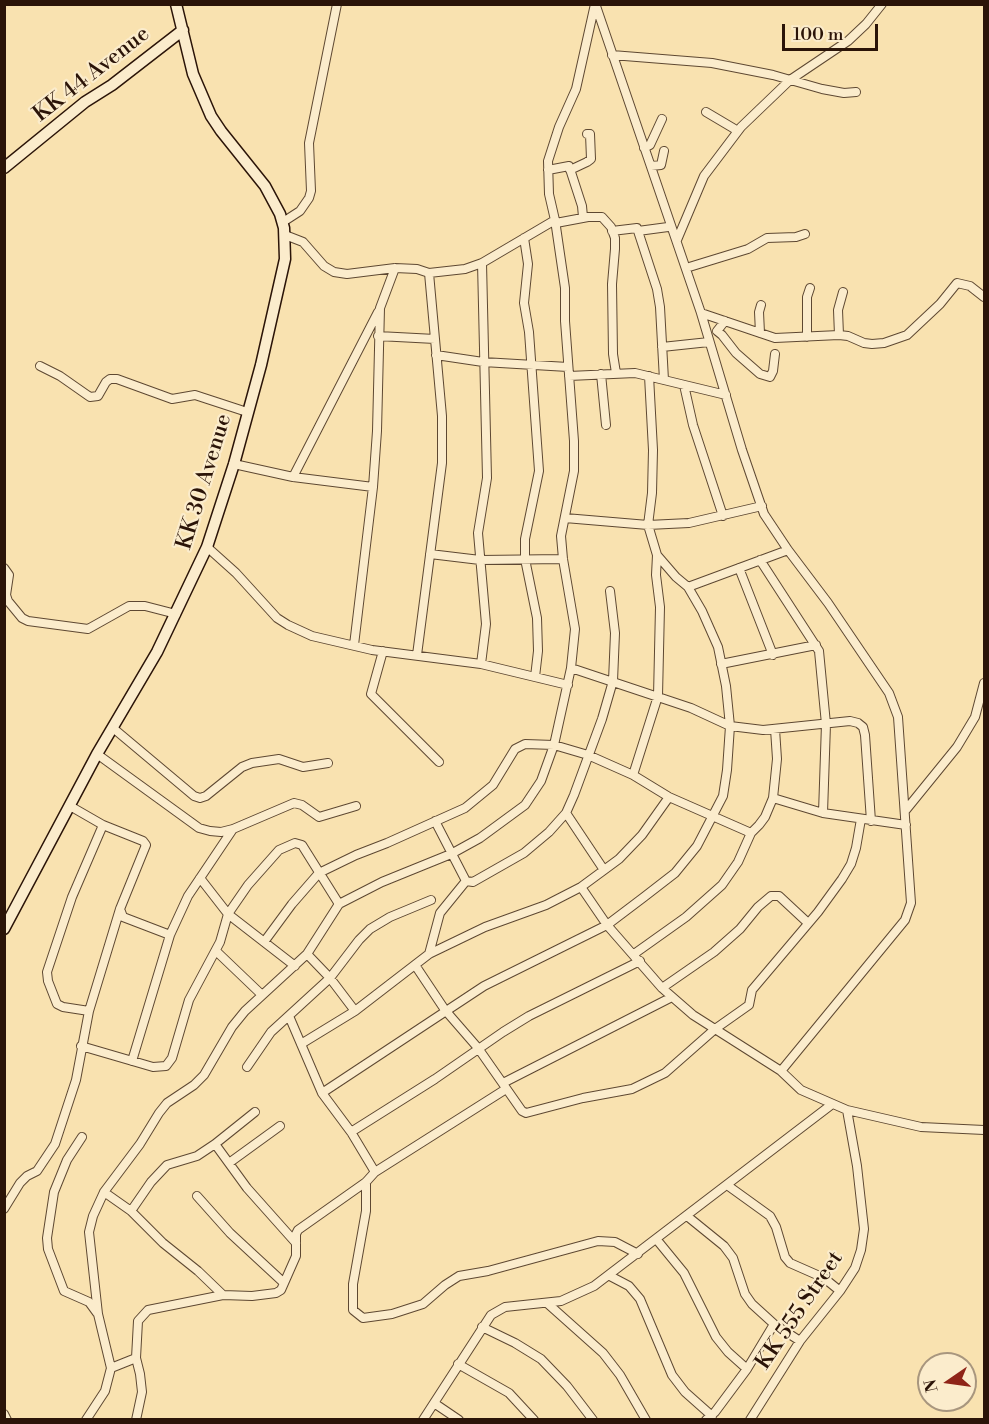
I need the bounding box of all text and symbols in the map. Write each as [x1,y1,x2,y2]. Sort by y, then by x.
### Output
scale bar [785,12,881,50]
street label: KK 44 Avenue [29,21,155,129]
text: 100 m [793,23,844,46]
street label: KK 30 Avenue [172,411,238,553]
street label: KK 555 Street [751,1247,849,1375]
north arrow [917,1352,977,1412]
text: N [920,1377,943,1394]

